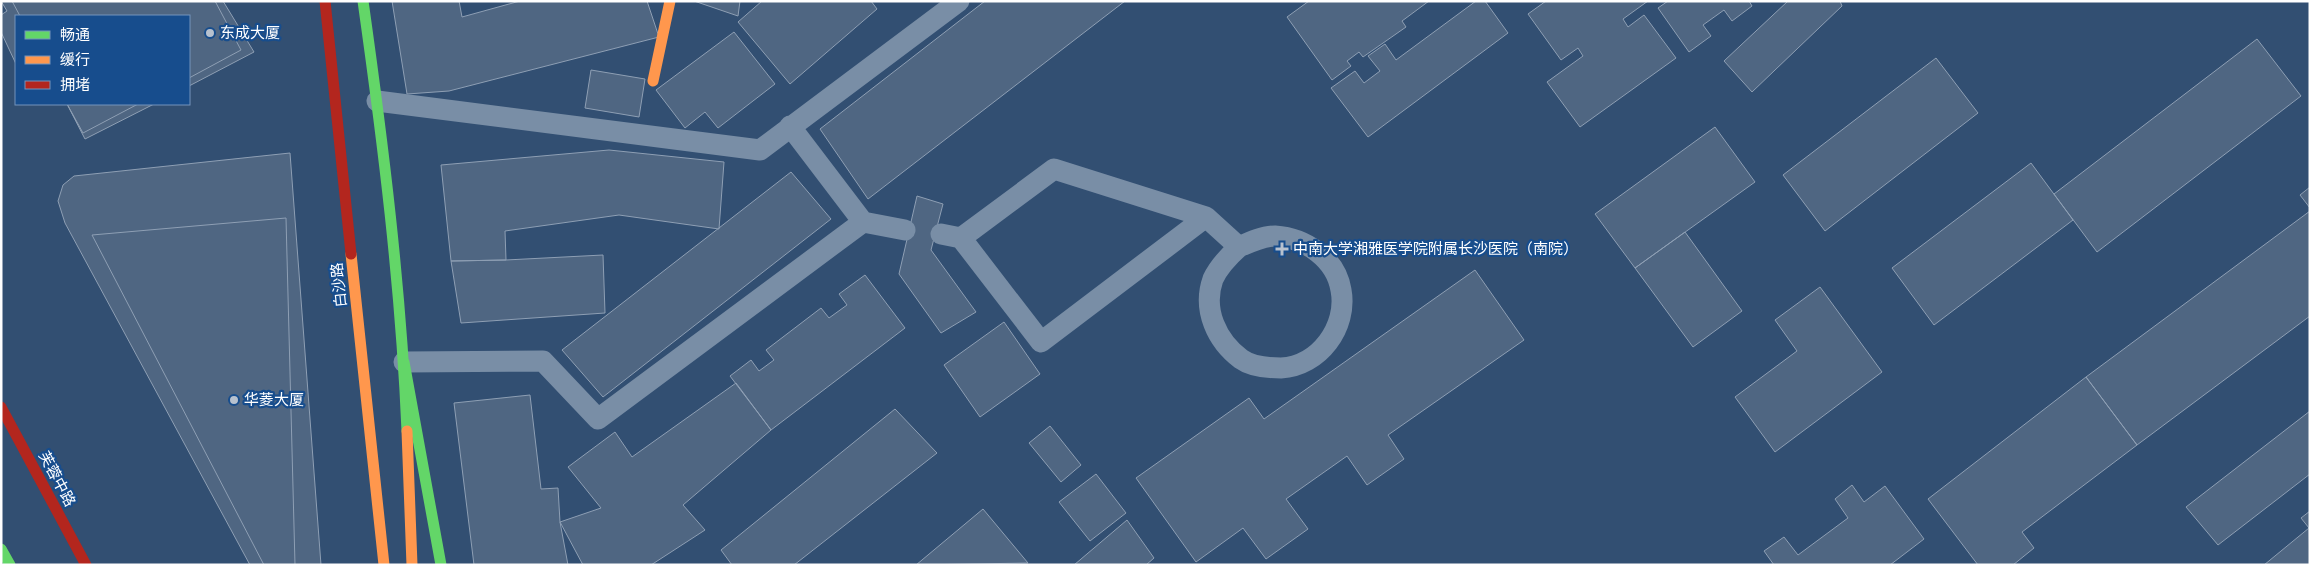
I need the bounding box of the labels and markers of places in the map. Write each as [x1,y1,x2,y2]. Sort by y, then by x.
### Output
place label: 东成大厦 [220,23,280,41]
marker: 东成大厦 [204,27,216,39]
place label: 中南大学湘雅医学院附属长沙医院（南院） [1293,239,1578,257]
marker: 中南大学湘雅医学院附属长沙医院（南院） [1275,242,1289,256]
place label: 华菱大厦 [244,390,304,408]
marker: 华菱大厦 [228,394,240,406]

